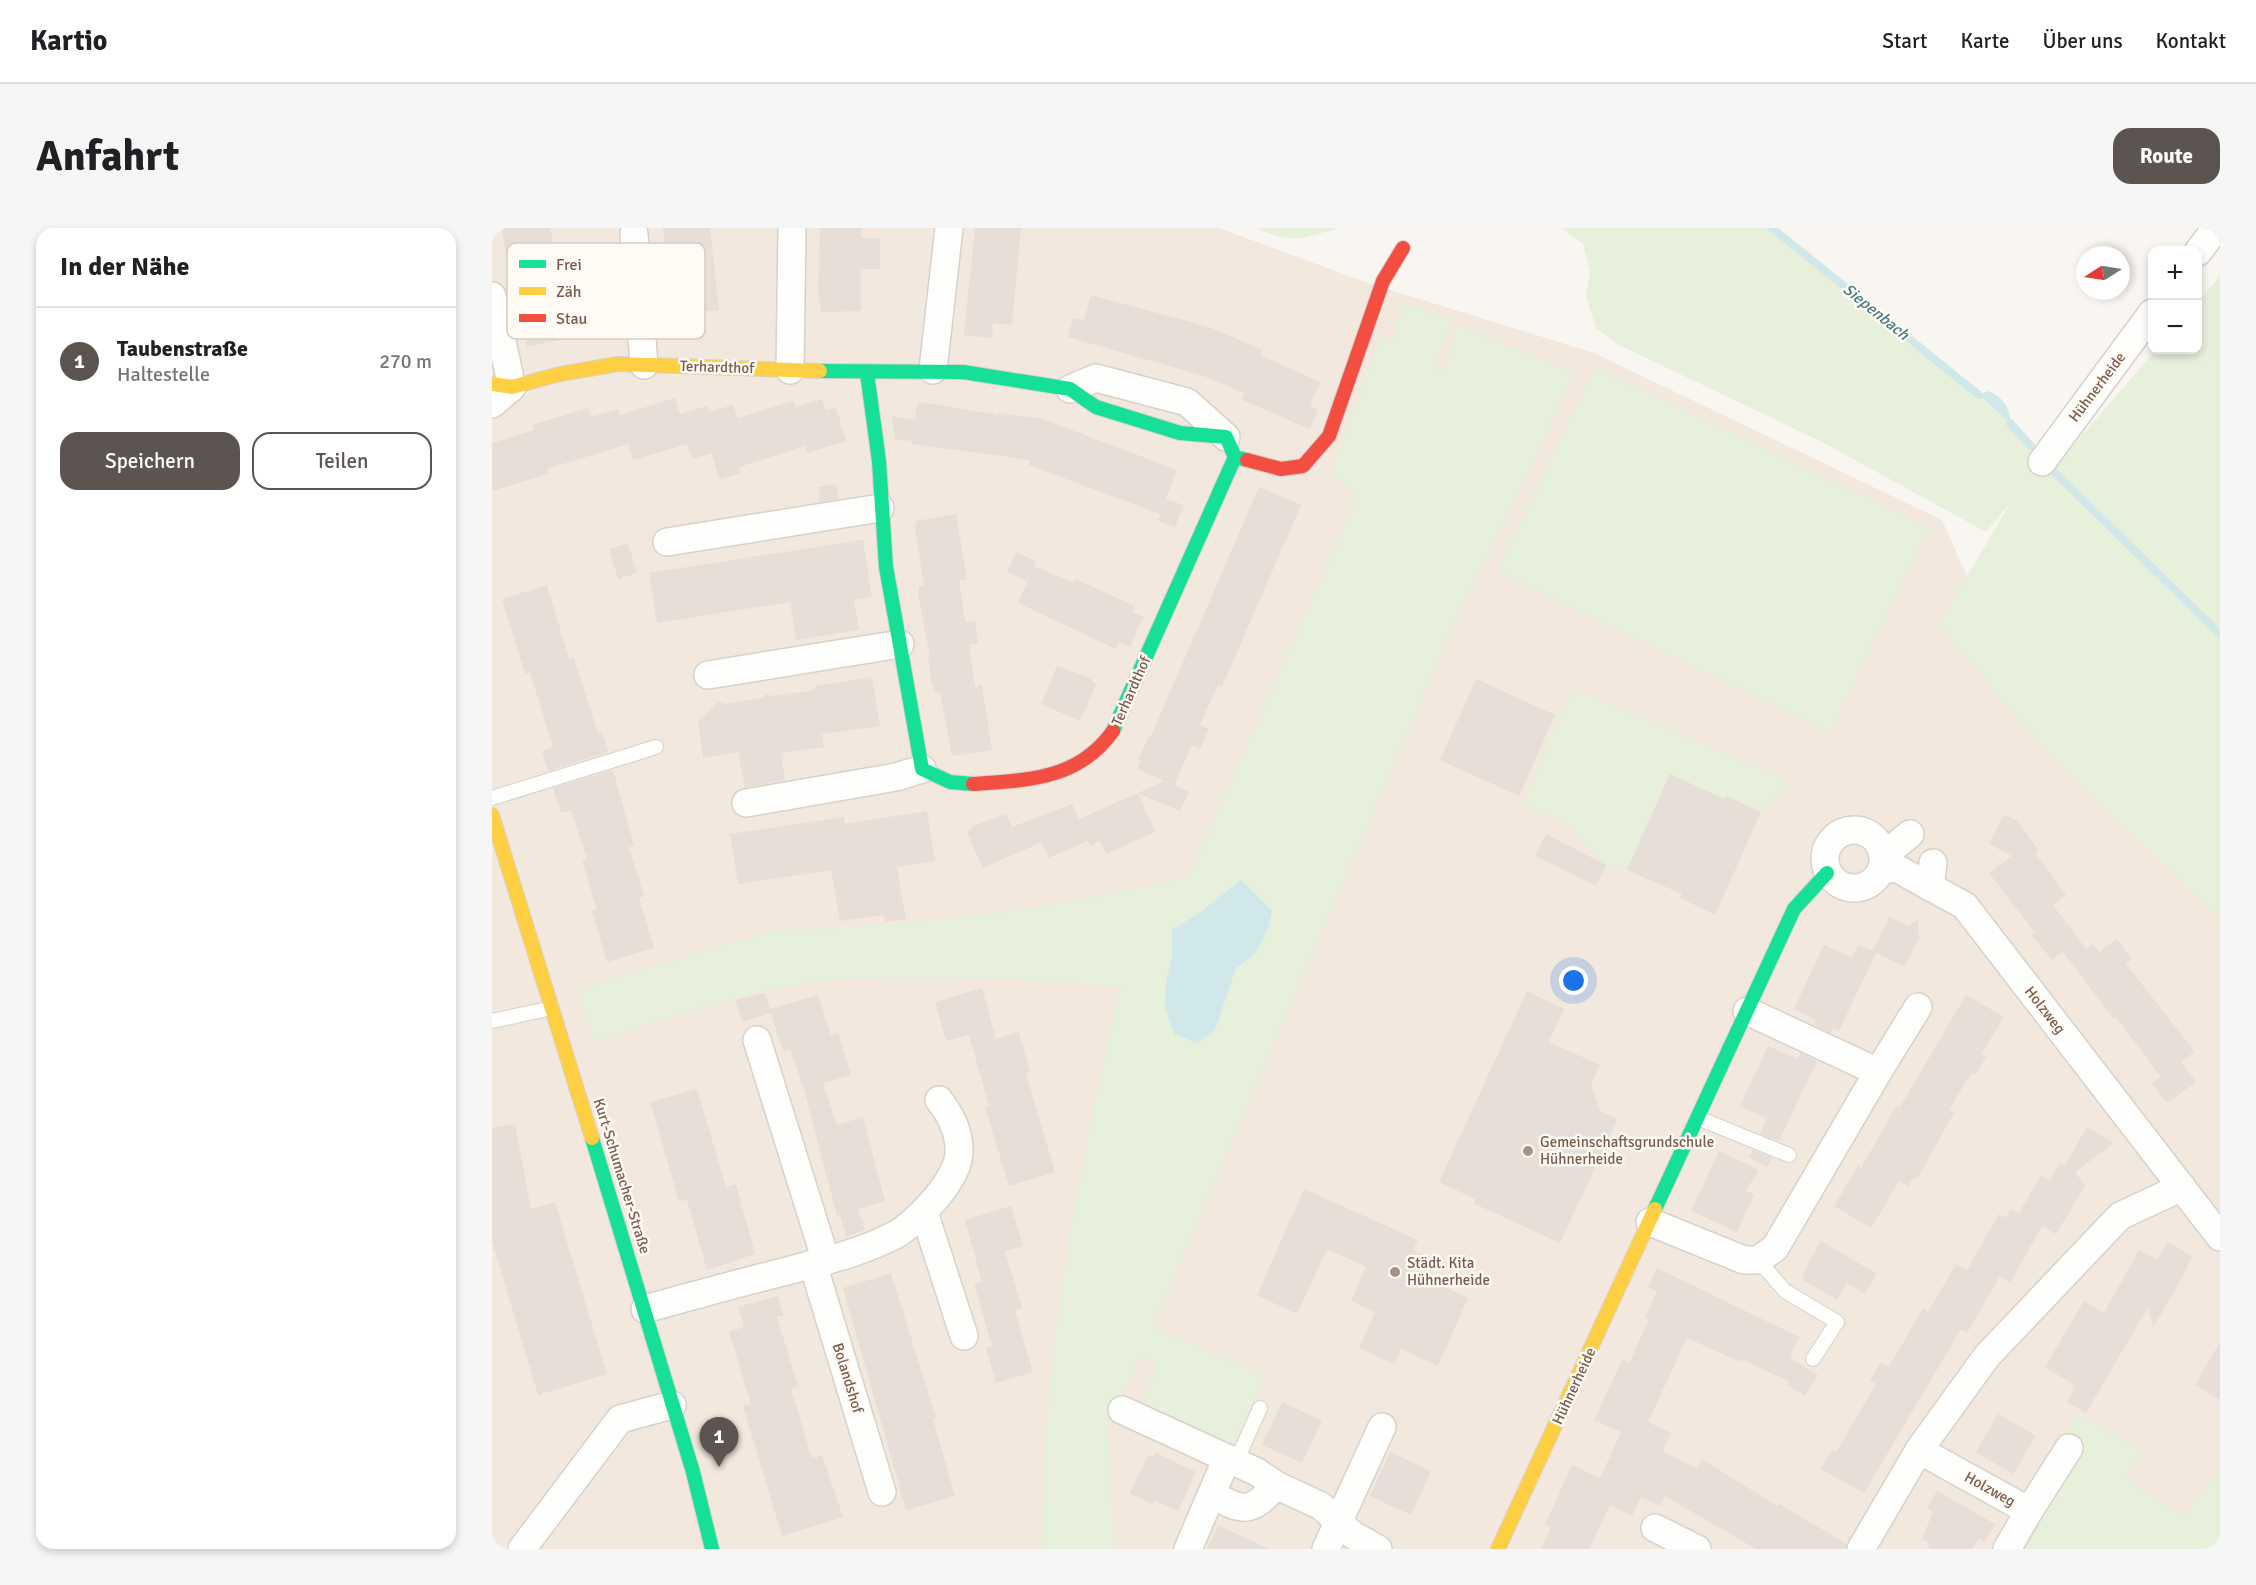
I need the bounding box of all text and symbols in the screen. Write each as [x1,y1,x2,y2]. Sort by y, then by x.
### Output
text: Kartio [30,24,107,58]
text: Start [1882,28,1927,54]
text: Karte [1960,28,2009,54]
text: Über uns [2042,28,2123,54]
text: Kontakt [2156,28,2226,54]
button: Route [2113,128,2220,184]
text: Anfahrt [36,131,179,182]
legend [507,243,705,339]
north arrow [2076,246,2130,300]
map controls [2148,246,2202,354]
button: + [2148,246,2202,300]
text: In der Nähe [60,251,190,283]
text: Frei [556,255,582,275]
water label: Siepenbach [1839,279,1914,345]
text: Zäh [556,282,582,302]
button: − [2148,300,2202,354]
text: Stau [556,309,587,329]
text: Taubenstraße [117,335,248,362]
street label: Hühnerheide [2065,348,2129,426]
text: 1 [74,349,85,374]
text: 270 m [379,349,432,374]
street label: Terhardthof [679,357,755,377]
text: Haltestelle [117,362,210,387]
button: Speichern [60,432,240,490]
button: Teilen [252,432,432,490]
street label: Terhardthof [1108,652,1155,729]
your location [1559,966,1588,995]
street label: Holzweg [2021,983,2069,1037]
street label: Kurt-Schumacher-Straße [590,1096,654,1256]
place label: Gemeinschaftsgrundschule Hühnerheide [1540,1133,1714,1168]
marker: Gemeinschaftsgrundschule Hühnerheide [1521,1144,1535,1158]
place label: Städt. Kita Hühnerheide [1407,1254,1490,1289]
marker: Städt. Kita Hühnerheide [1388,1265,1402,1279]
street label: Bolandshof [829,1341,867,1416]
street label: Hühnerheide [1548,1345,1600,1427]
pin: 1 [700,1418,738,1467]
street label: Holzweg [1961,1468,2019,1510]

